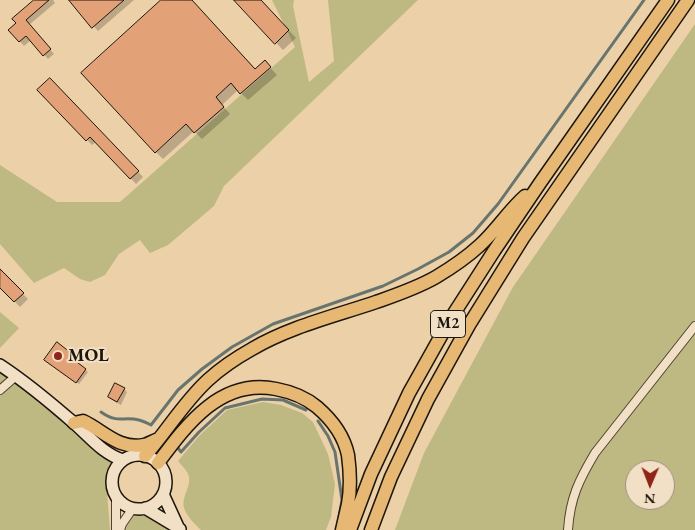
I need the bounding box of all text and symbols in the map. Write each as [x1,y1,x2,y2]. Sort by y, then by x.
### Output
road number: M2 [430,310,466,338]
place label: MOL [68,345,109,367]
marker: MOL [52,350,64,362]
north arrow [625,460,675,510]
text: N [644,490,656,508]

